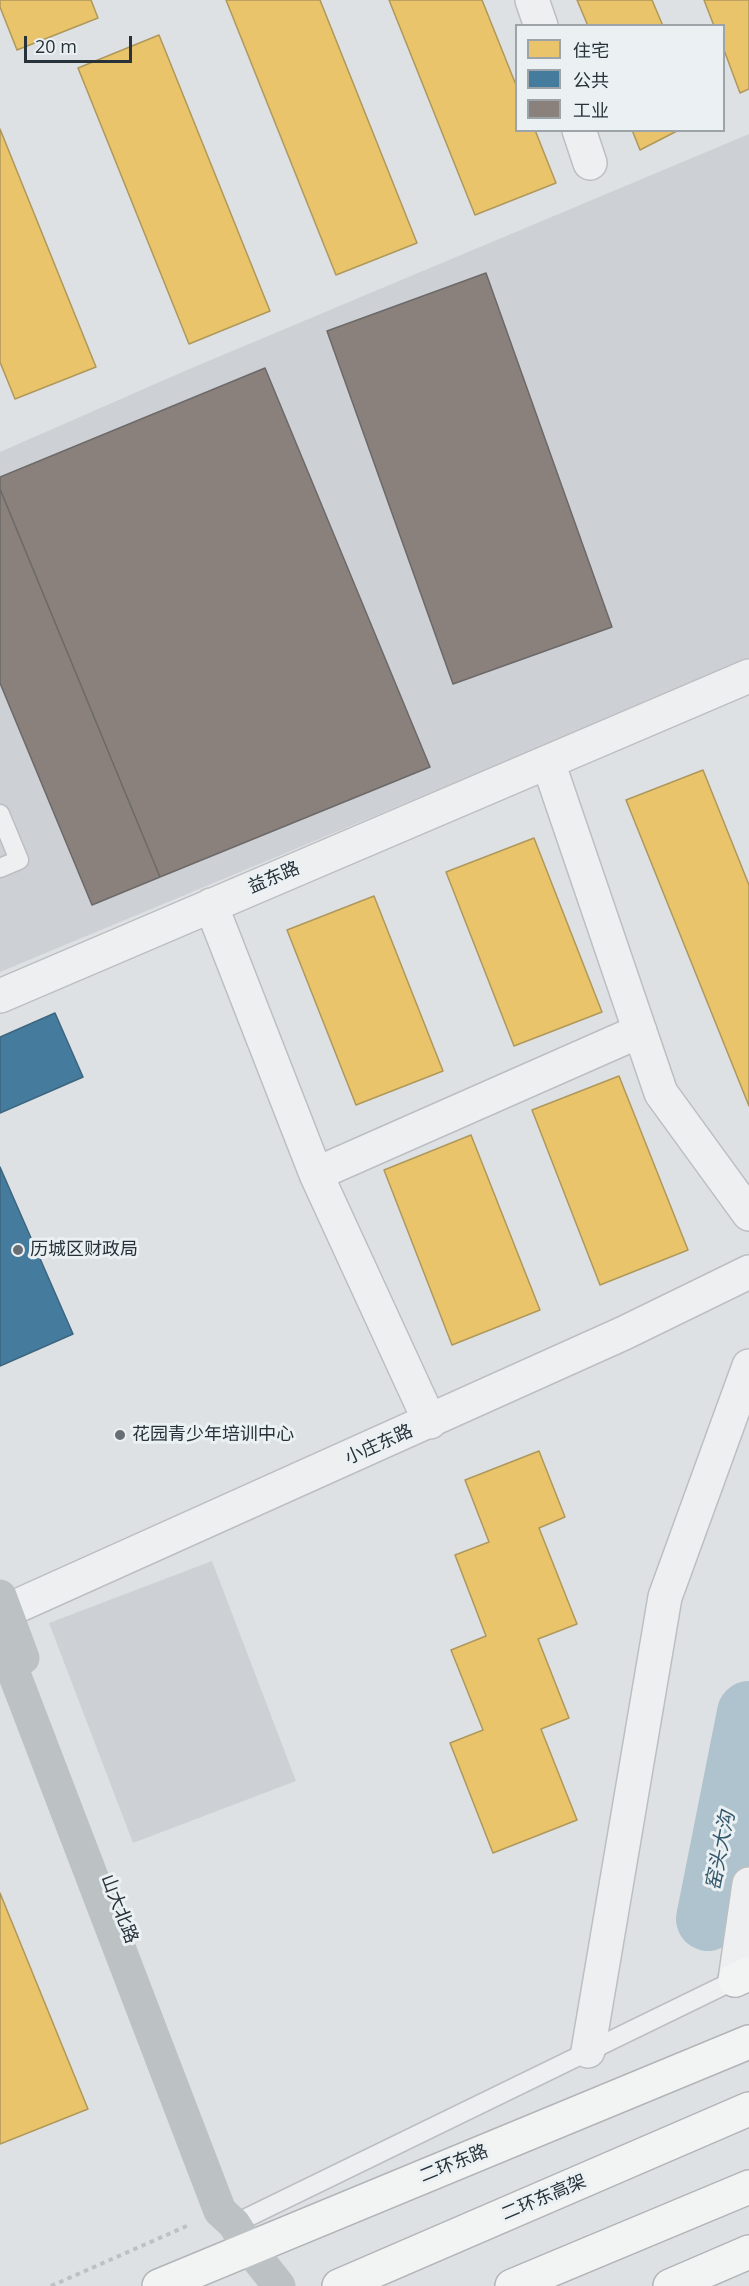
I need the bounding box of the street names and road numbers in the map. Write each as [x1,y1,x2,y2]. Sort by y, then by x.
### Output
street label: 益东路 [245,858,303,898]
street label: 小庄东路 [342,1420,416,1470]
street label: 山大北路 [96,1872,142,1946]
street label: 二环东路 [417,2141,491,2187]
street label: 二环东高架 [498,2170,590,2226]

